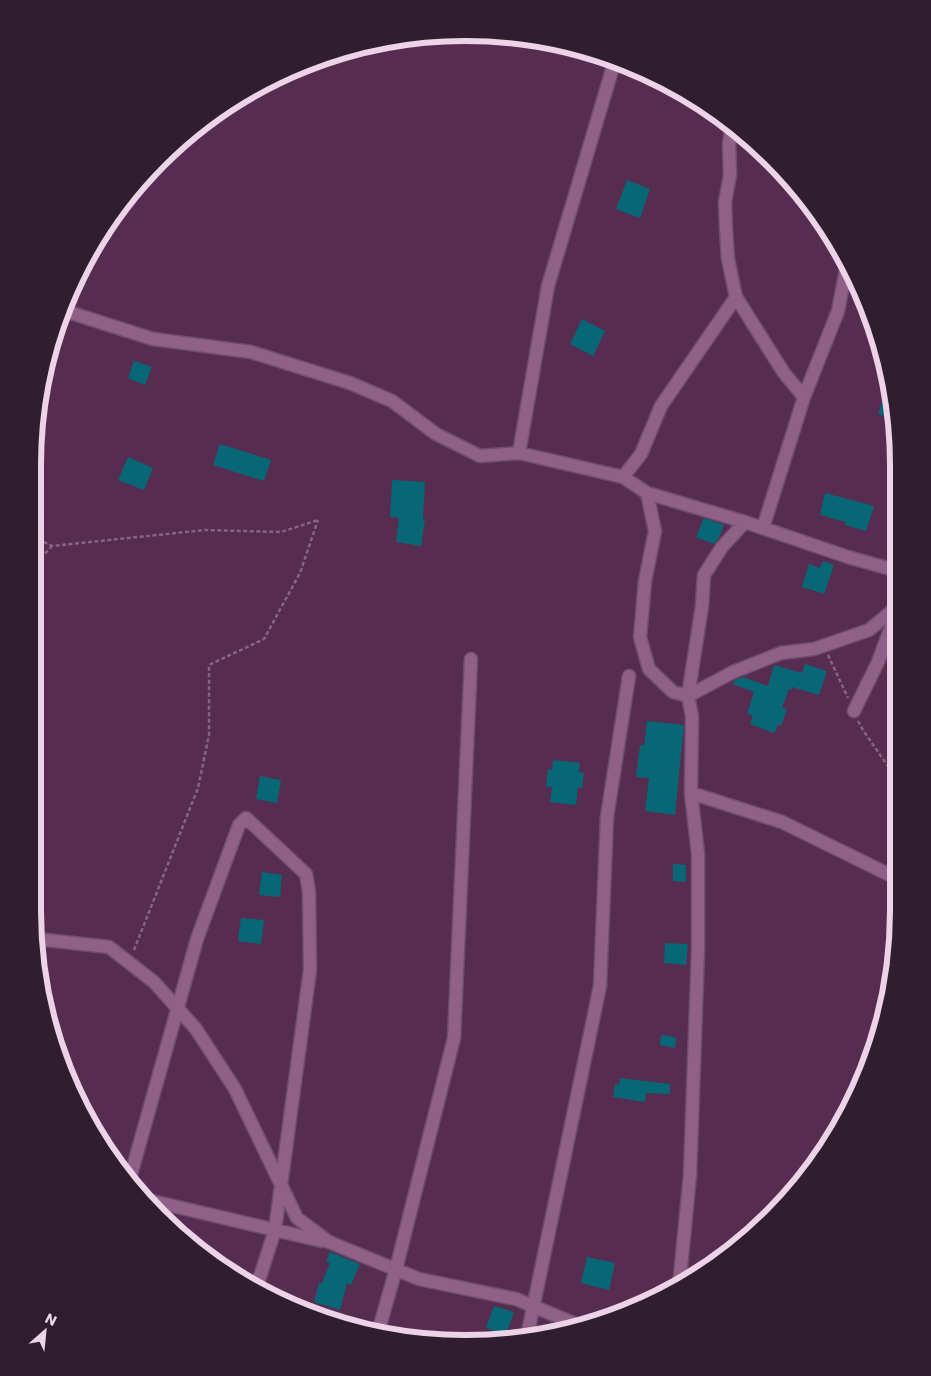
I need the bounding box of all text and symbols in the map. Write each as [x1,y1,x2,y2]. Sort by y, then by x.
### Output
north arrow [20,1306,70,1356]
text: N [42,1308,60,1331]

